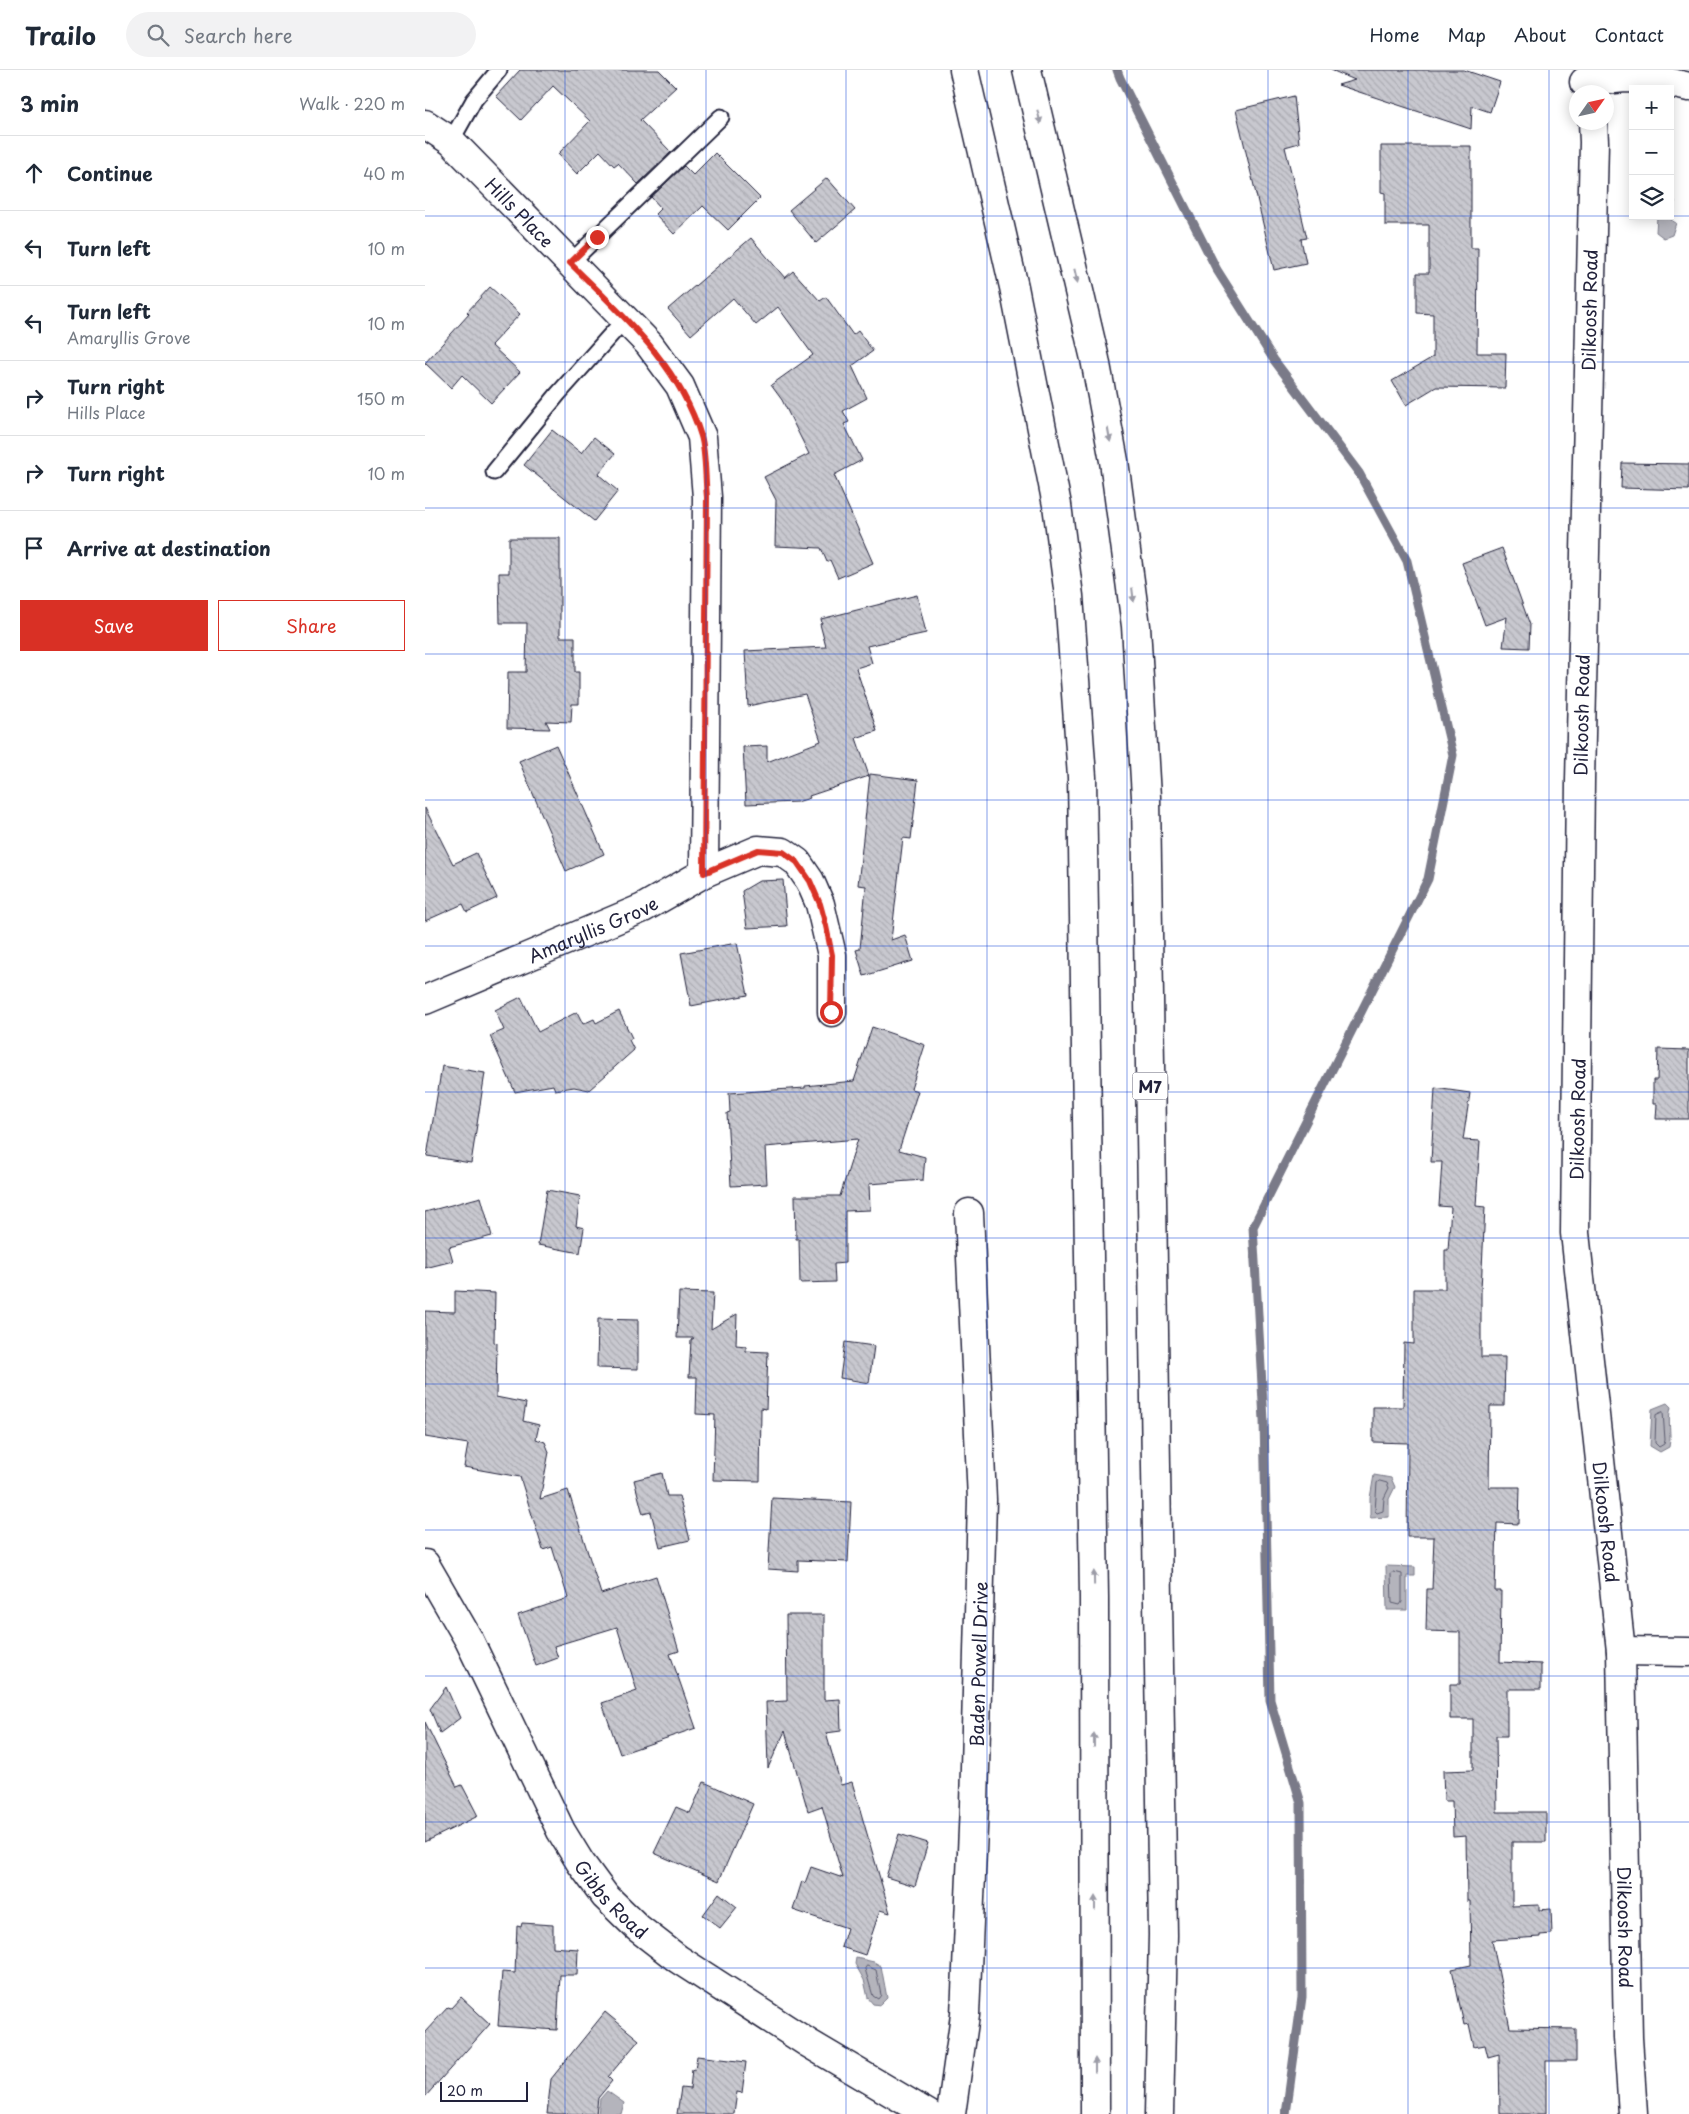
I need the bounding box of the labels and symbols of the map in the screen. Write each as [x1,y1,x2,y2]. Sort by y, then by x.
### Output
north arrow [1569,85,1614,130]
one-way arrow [1035,110,1043,125]
street label: Hills Place [480,171,561,253]
route end [586,226,609,249]
street label: Dilkoosh Road [1574,249,1604,371]
one-way arrow [1072,268,1080,283]
one-way arrow [1105,427,1113,443]
one-way arrow [1129,588,1137,604]
street label: Dilkoosh Road [1566,654,1596,776]
street label: Amaryllis Grove [523,889,663,969]
route start [820,1001,843,1024]
street label: Dilkoosh Road [1562,1058,1592,1180]
road number: M7 [1133,1072,1167,1100]
street label: Dilkoosh Road [1587,1460,1627,1584]
one-way arrow [1090,1570,1098,1586]
street label: Baden Powell Drive [962,1581,993,1747]
one-way arrow [1090,1732,1098,1748]
street label: Gibbs Road [569,1854,654,1945]
street label: Dilkoosh Road [1611,1866,1641,1988]
one-way arrow [1091,1895,1099,1911]
one-way arrow [1091,2057,1099,2073]
scale bar [440,2079,527,2102]

